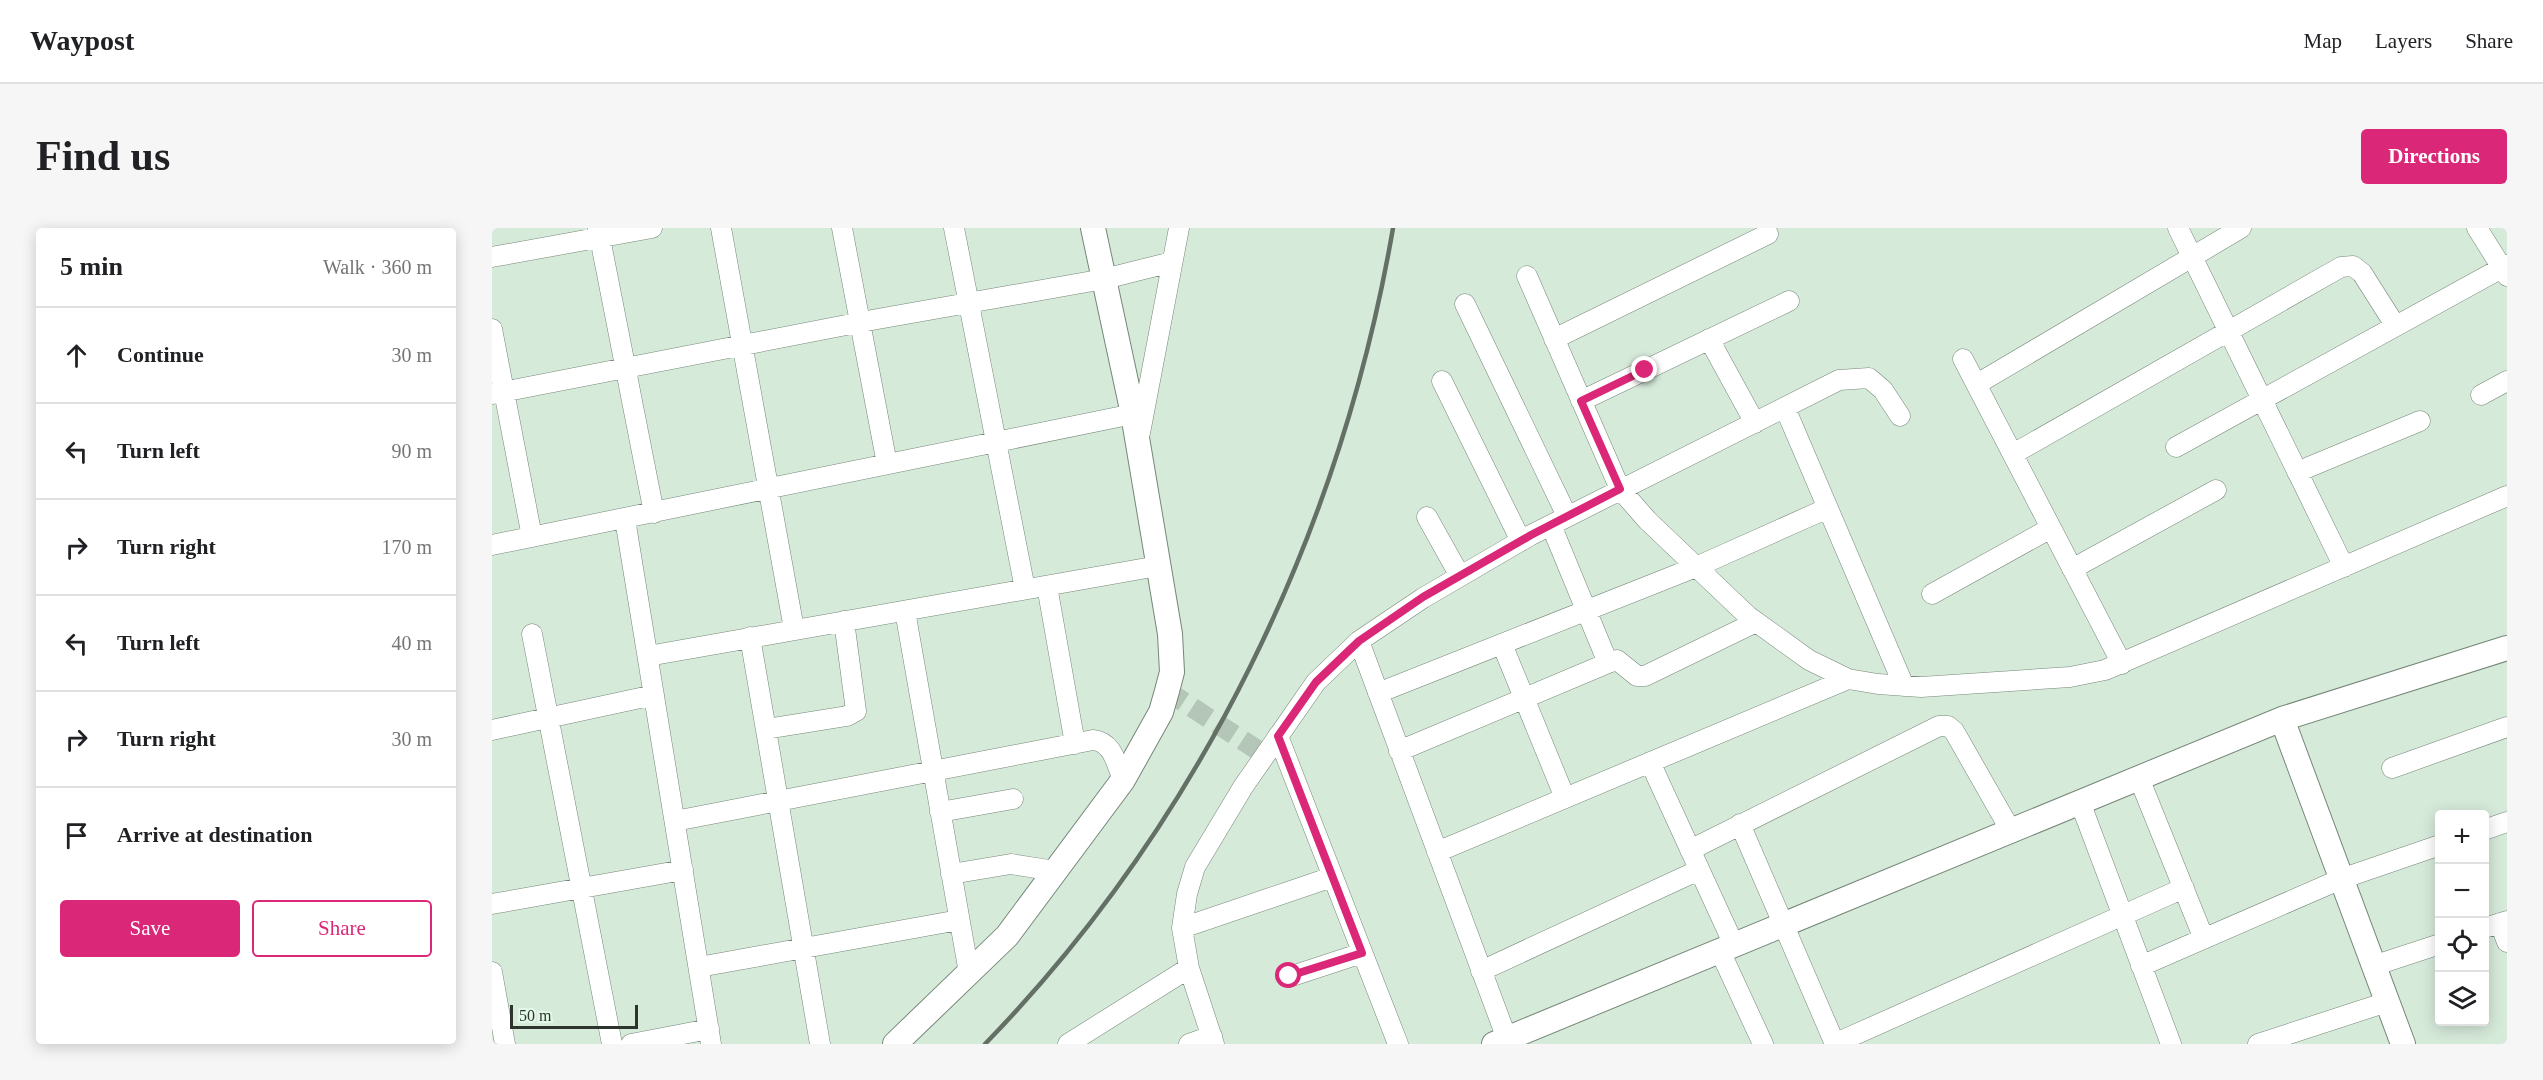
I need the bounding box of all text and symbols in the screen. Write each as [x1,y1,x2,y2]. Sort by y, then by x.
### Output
text: Waypost [30,25,134,56]
text: Map [2304,29,2342,53]
text: Layers [2375,29,2432,53]
text: Share [2465,29,2513,53]
button: Directions [2361,129,2507,184]
text: Find us [36,133,170,179]
text: 5 min [60,252,123,281]
text: Walk · 360 m [323,256,432,278]
icon: ahead [60,339,93,372]
text: Continue [117,342,204,367]
text: 30 m [391,344,432,366]
route end [1631,356,1657,382]
icon: left [60,435,93,468]
text: Turn left [117,438,200,463]
text: 90 m [391,440,432,462]
icon: right [60,531,93,564]
text: Turn right [117,534,216,559]
text: 170 m [381,536,432,558]
icon: left [60,627,93,660]
text: Turn left [117,630,200,655]
text: 40 m [391,632,432,654]
icon: right [60,723,93,756]
text: Turn right [117,726,216,751]
text: 30 m [391,728,432,750]
map controls [2435,810,2489,1026]
button: + [2435,810,2489,864]
icon: arrive [60,819,93,852]
text: Arrive at destination [117,822,313,847]
button: − [2435,864,2489,918]
button: Save [60,900,240,957]
button: Share [252,900,432,957]
button: locate [2435,918,2489,972]
route start [1275,962,1301,988]
button: layers [2435,972,2489,1026]
scale bar [510,1002,638,1030]
text: 50 m [519,1007,551,1024]

